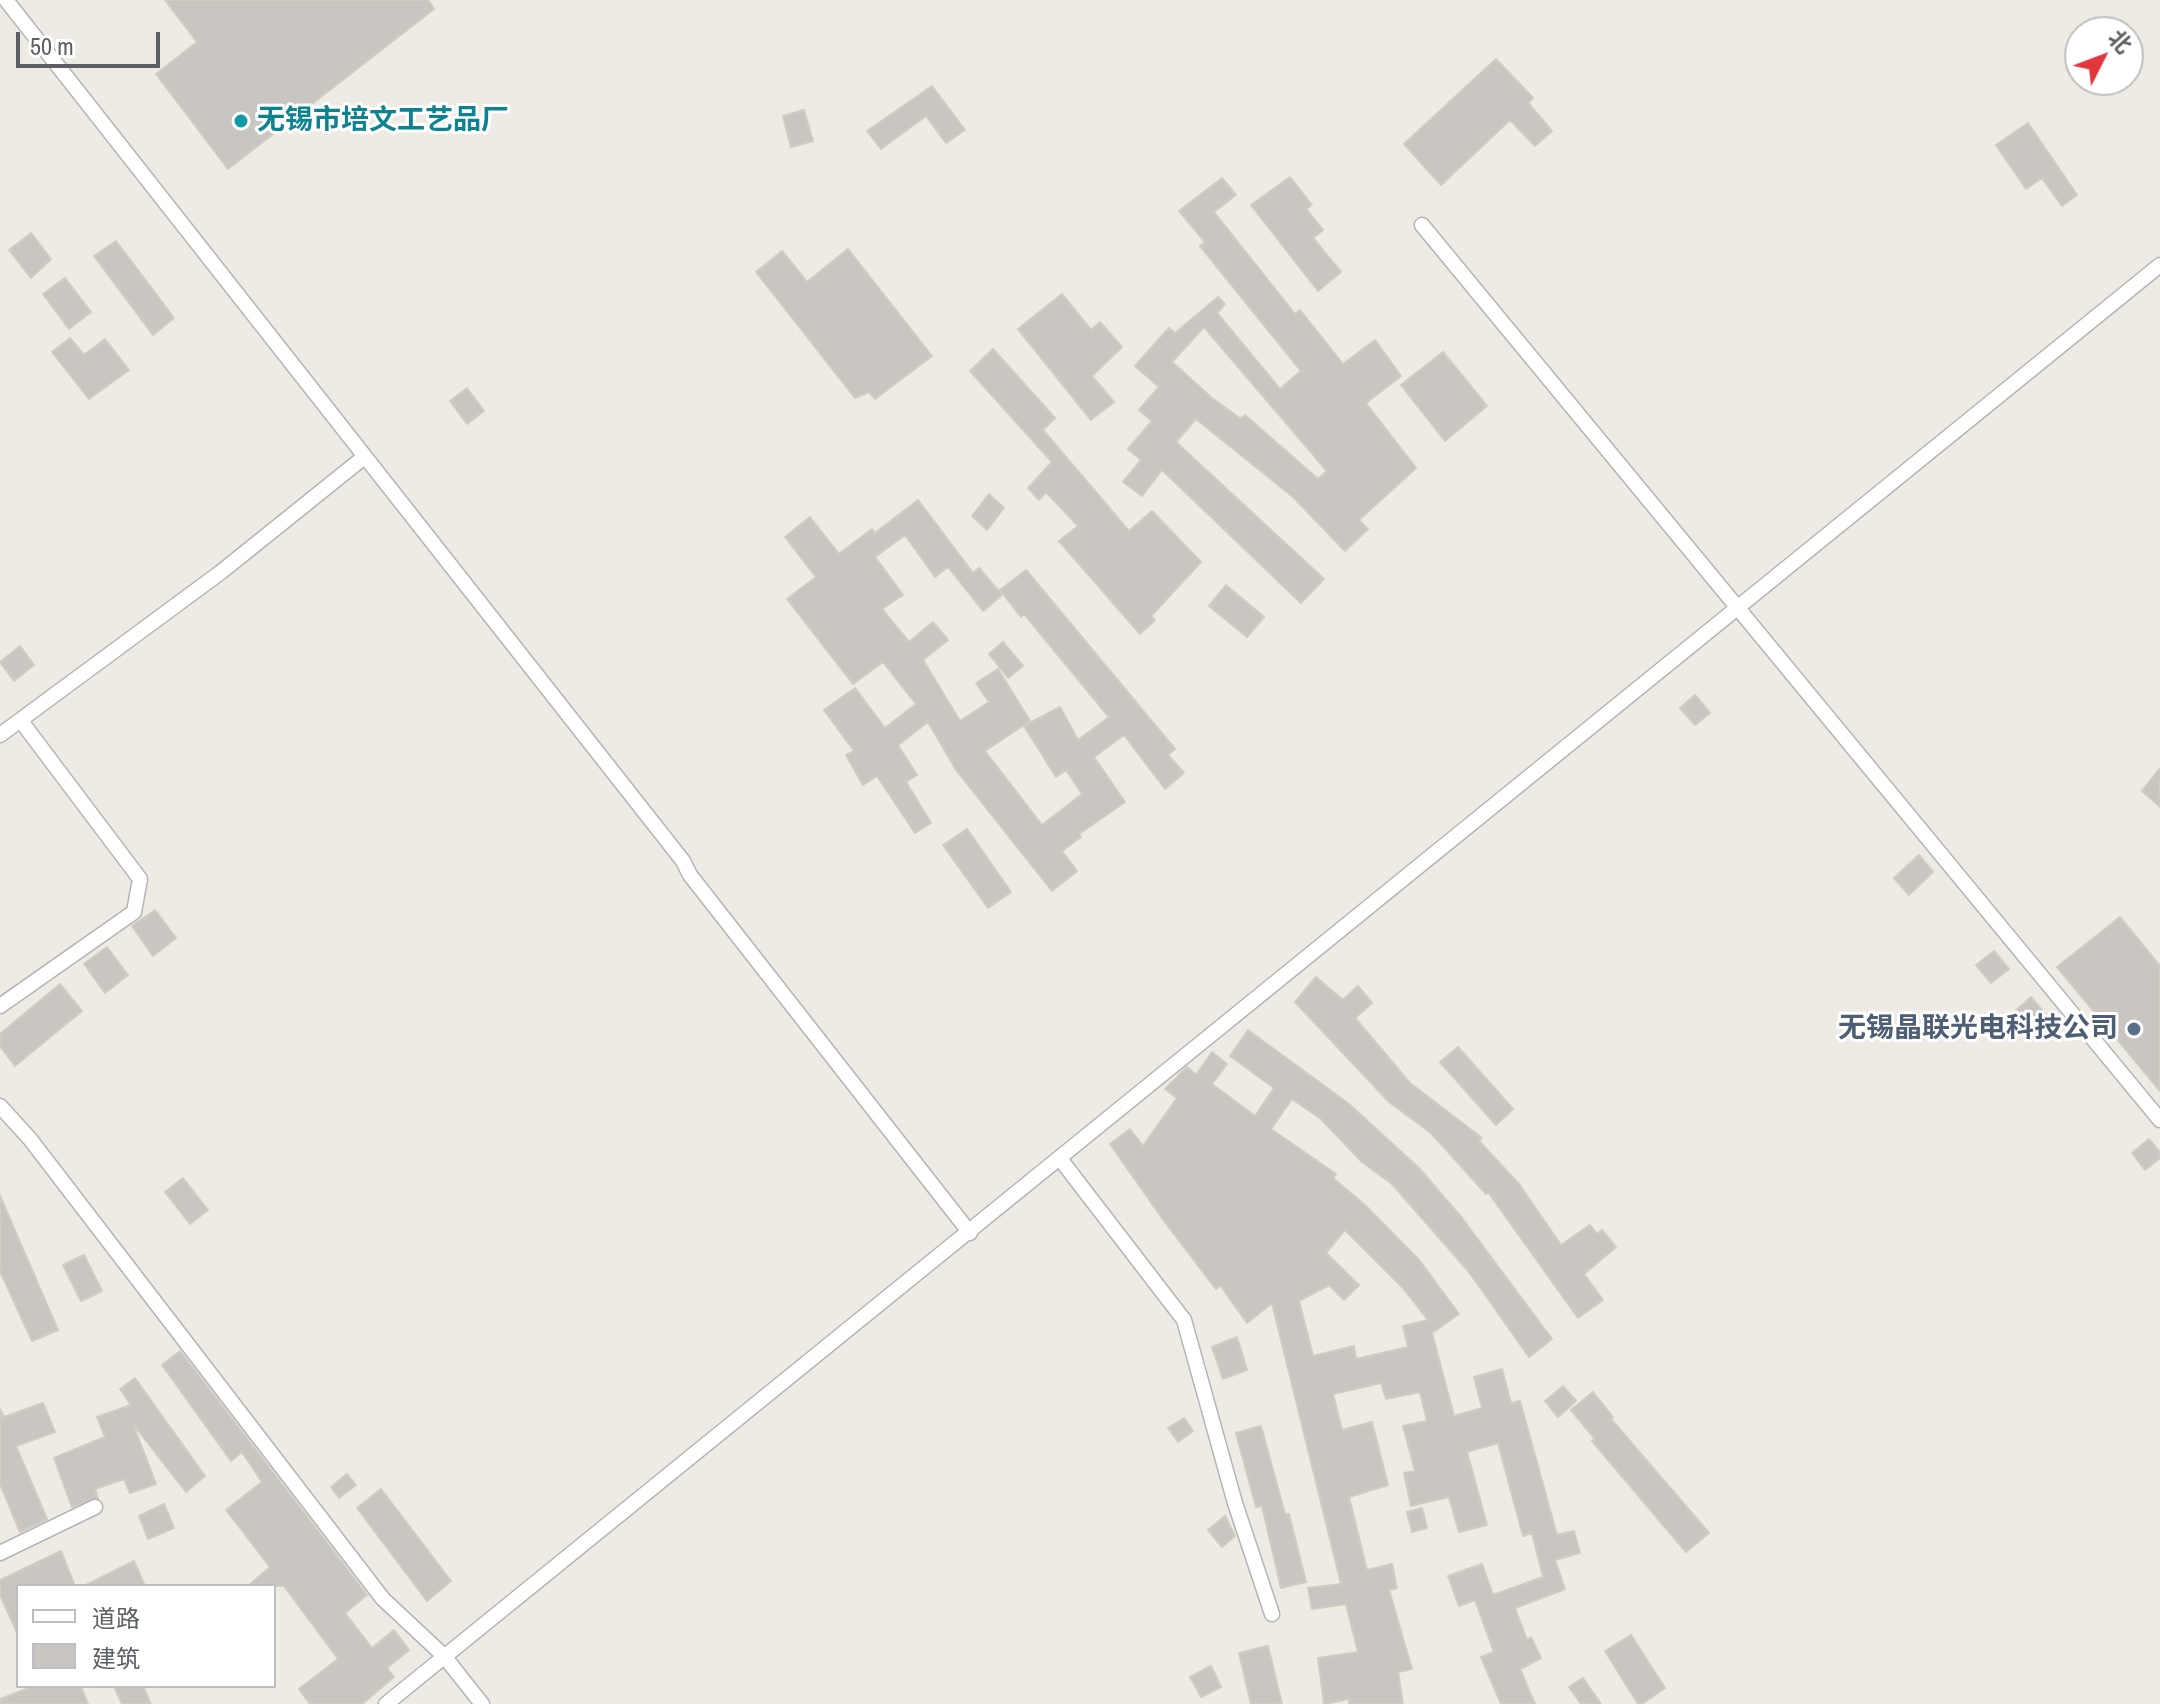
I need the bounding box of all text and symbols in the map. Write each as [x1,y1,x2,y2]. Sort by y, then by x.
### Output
scale bar [20,16,164,66]
north arrow [2064,16,2144,96]
text: 北 [2102,23,2139,59]
text: 50 m [30,30,74,62]
place label: 无锡市培文工艺品厂 [257,104,509,138]
marker: 无锡市培文工艺品厂 [232,112,250,130]
place label: 无锡晶联光电科技公司 [1838,1012,2118,1046]
marker: 无锡晶联光电科技公司 [2125,1020,2143,1038]
legend [16,1584,276,1688]
text: 道路 [92,1602,140,1634]
text: 建筑 [92,1642,140,1674]

